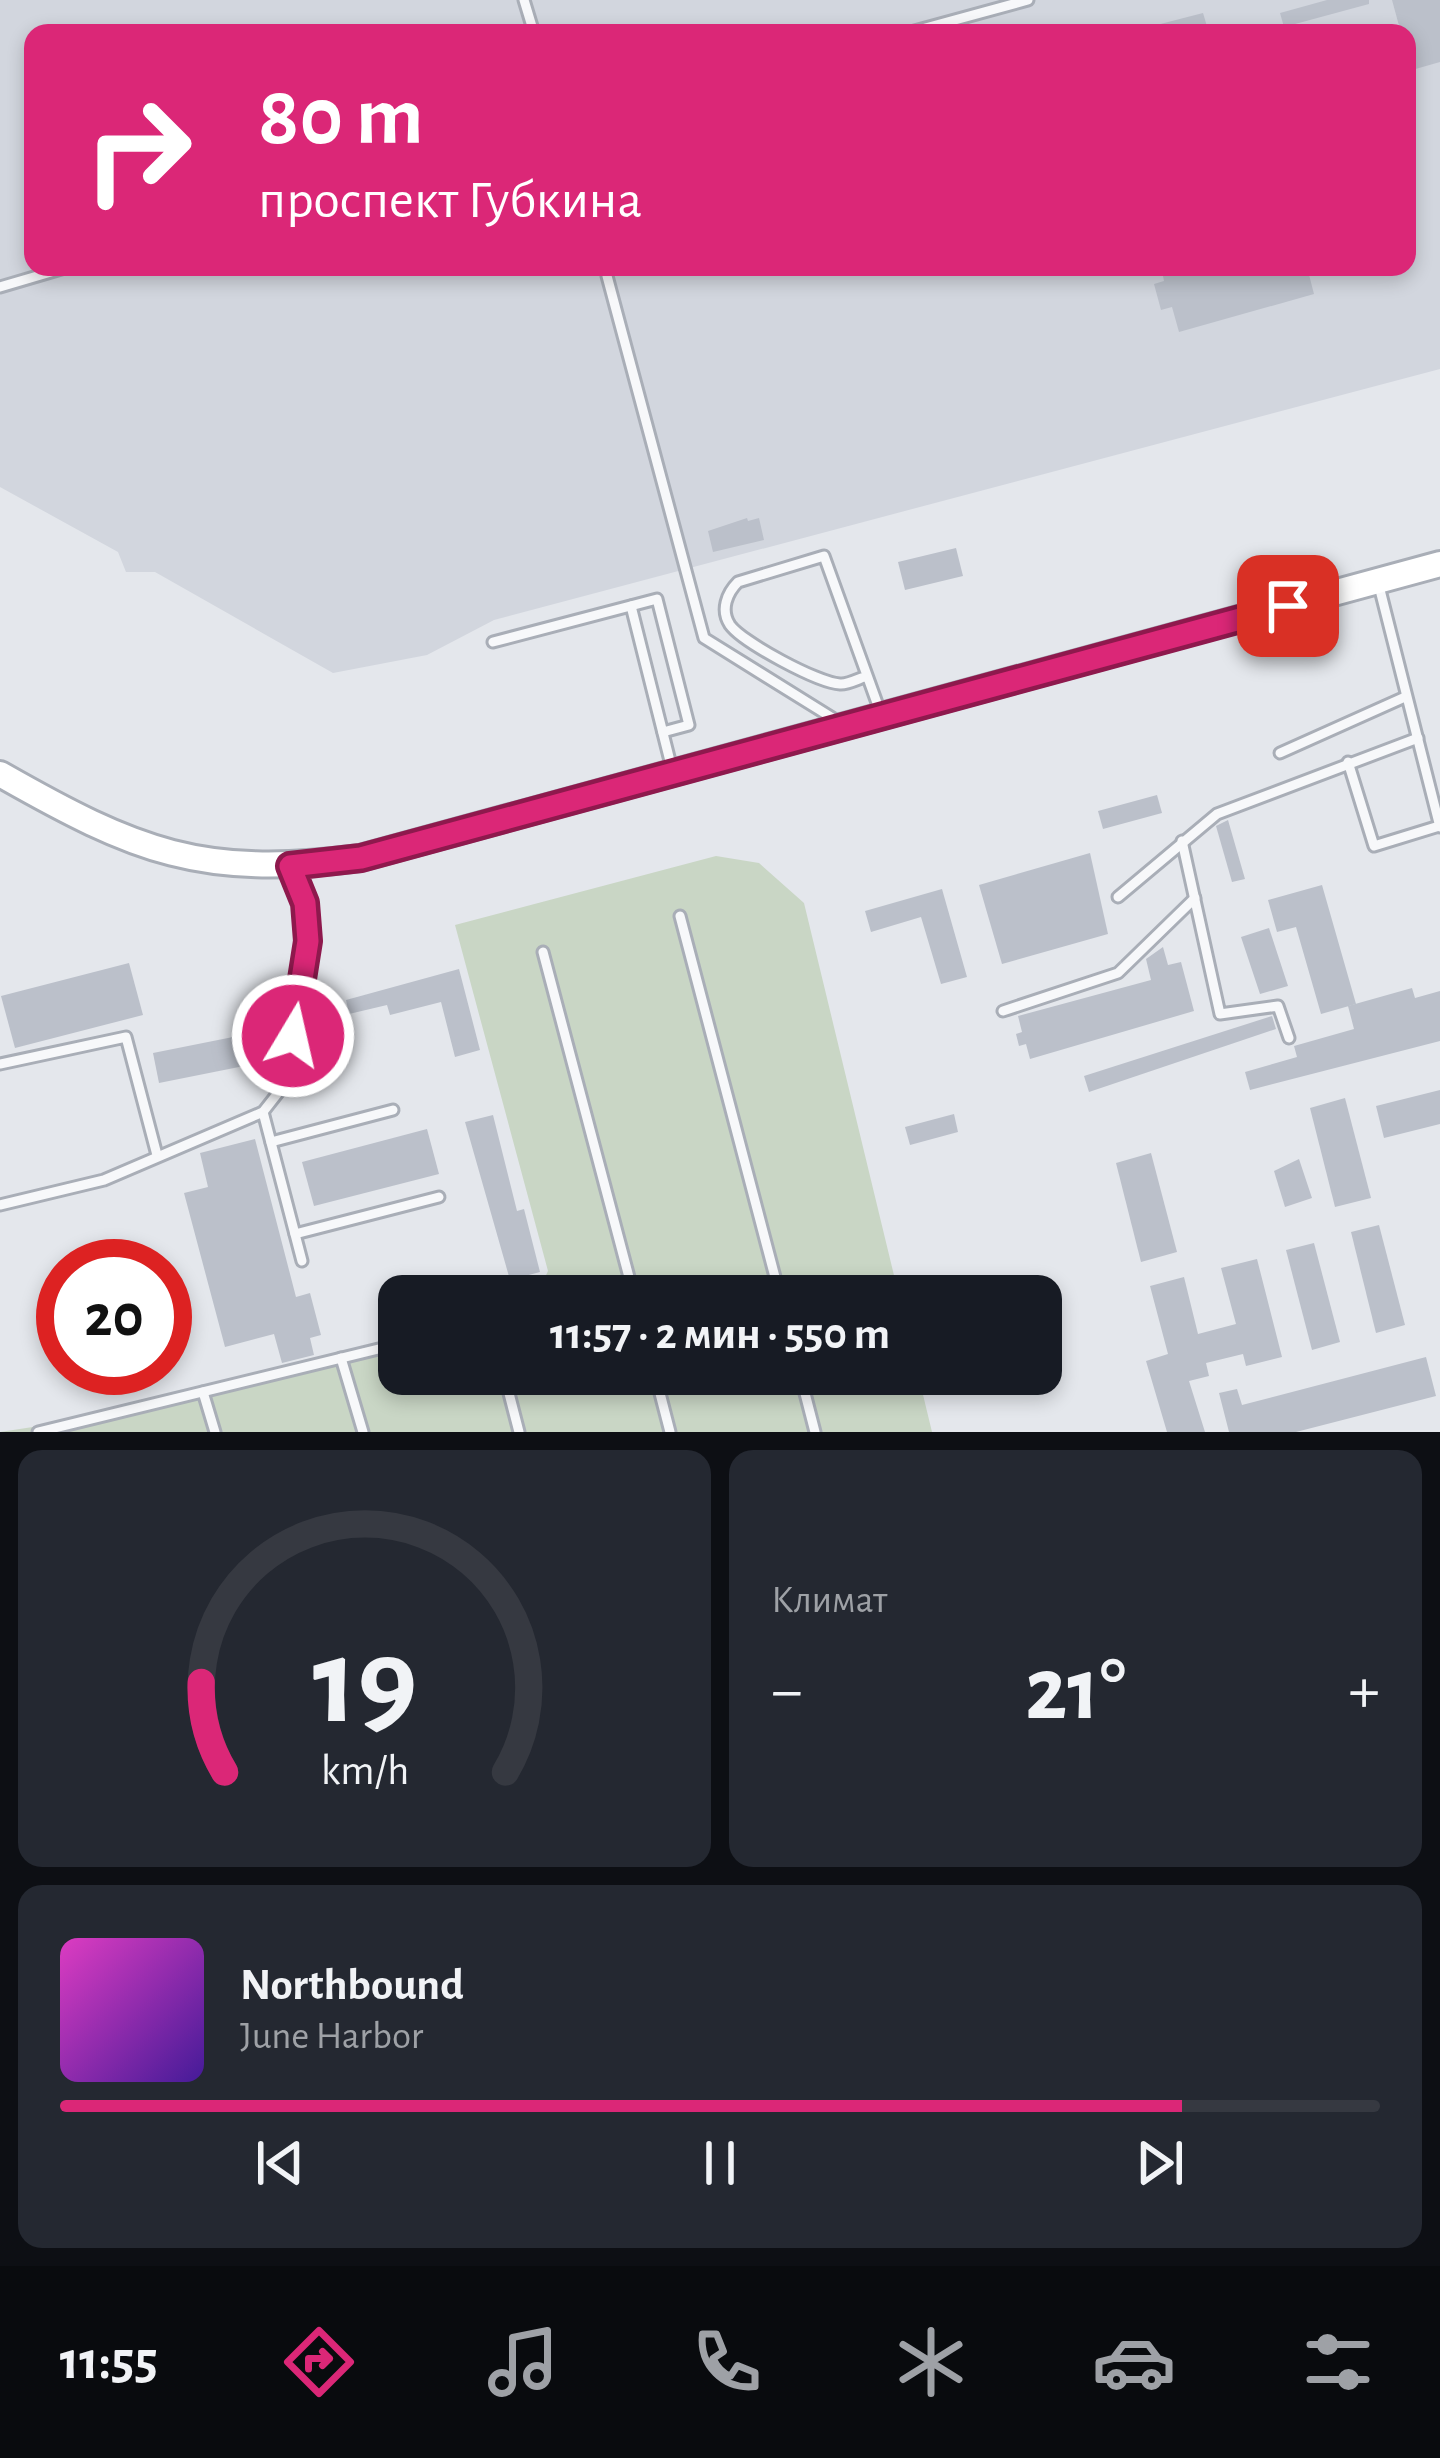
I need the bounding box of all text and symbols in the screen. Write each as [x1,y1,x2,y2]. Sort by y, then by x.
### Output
icon: right [60,72,216,228]
text: 80 m [258,76,424,160]
text: проспект Губкина [258,174,642,228]
pin [1237,555,1339,657]
icon: arrive [1255,573,1321,639]
position arrow [230,973,356,1099]
speed limit sign: 20 [36,1239,192,1395]
text: 11:57 · 2 мин · 550 m [550,1312,890,1357]
text: Климат [771,1581,887,1620]
text: 19 [312,1621,417,1746]
text: 21° [1025,1646,1126,1736]
text: − [771,1658,803,1724]
text: + [1348,1658,1380,1724]
text: km/h [320,1749,409,1792]
text: Northbound [240,1963,464,2008]
text: June Harbor [240,2017,423,2056]
icon: previous [247,2130,313,2196]
icon: pause [687,2130,753,2196]
icon: next [1127,2130,1193,2196]
icon: directions [277,2320,361,2404]
icon: music [481,2320,565,2404]
icon: phone [685,2320,769,2404]
icon: climate [889,2320,973,2404]
icon: car [1092,2320,1176,2404]
icon: filters [1296,2320,1380,2404]
text: 11:55 [60,2335,158,2389]

